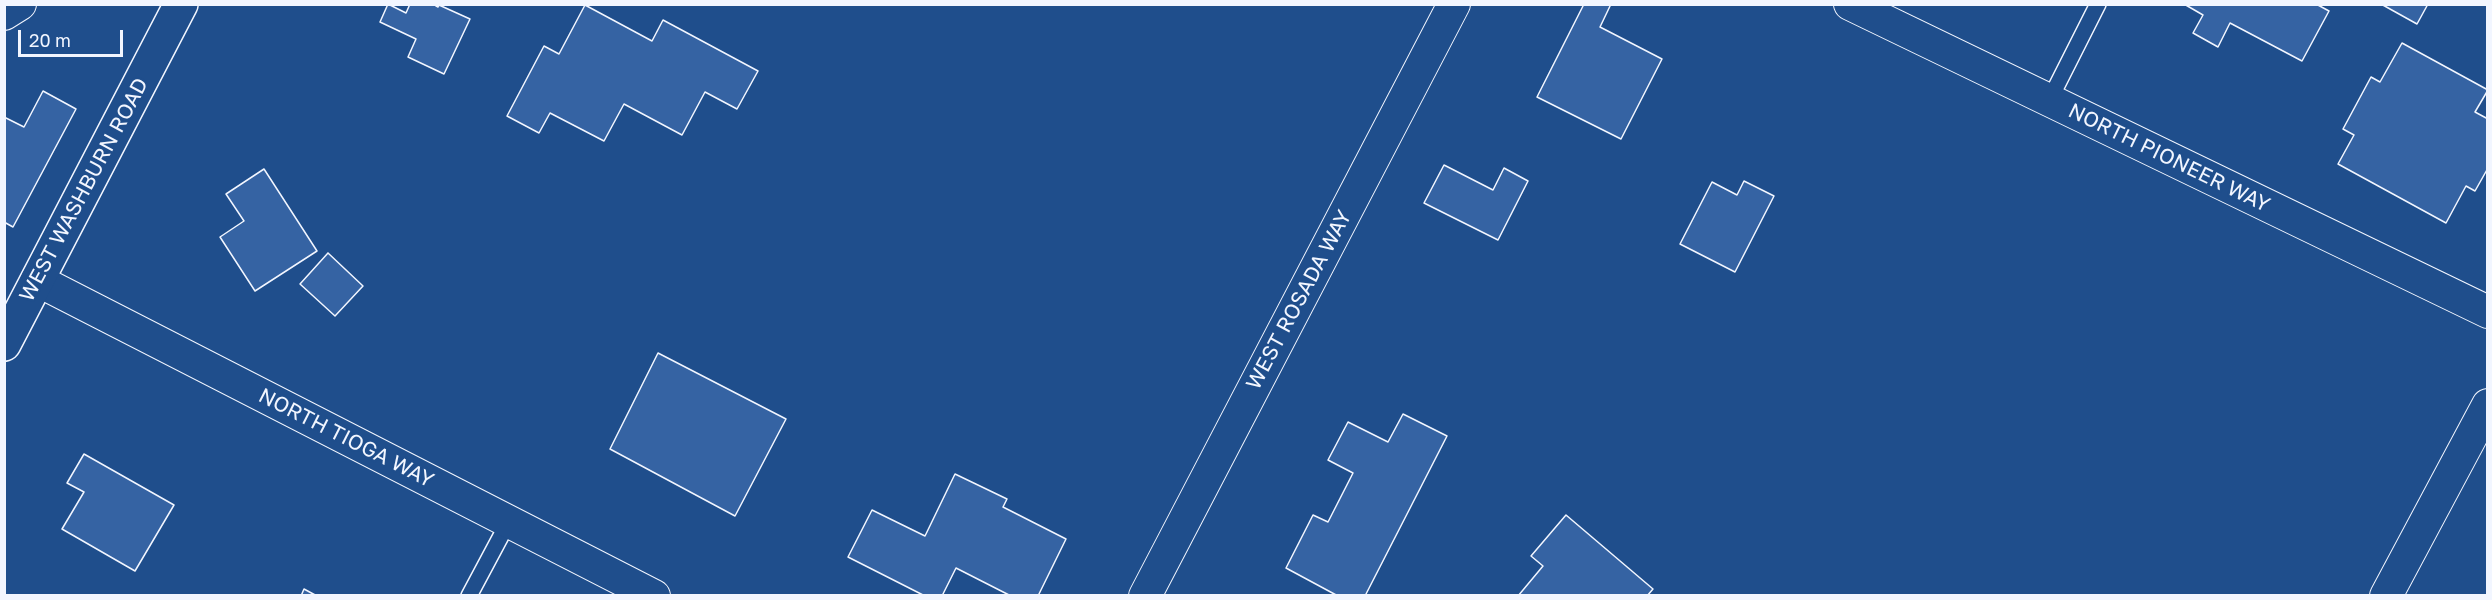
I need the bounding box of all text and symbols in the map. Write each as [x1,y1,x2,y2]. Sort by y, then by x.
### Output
scale bar [21,18,126,56]
text: 20 m [29,29,71,51]
street label: WEST WASHBURN ROAD [14,74,154,306]
street label: NORTH PIONEER WAY [2064,98,2274,218]
street label: WEST ROSADA WAY [1241,206,1357,394]
street label: NORTH TIOGA WAY [254,383,438,493]

